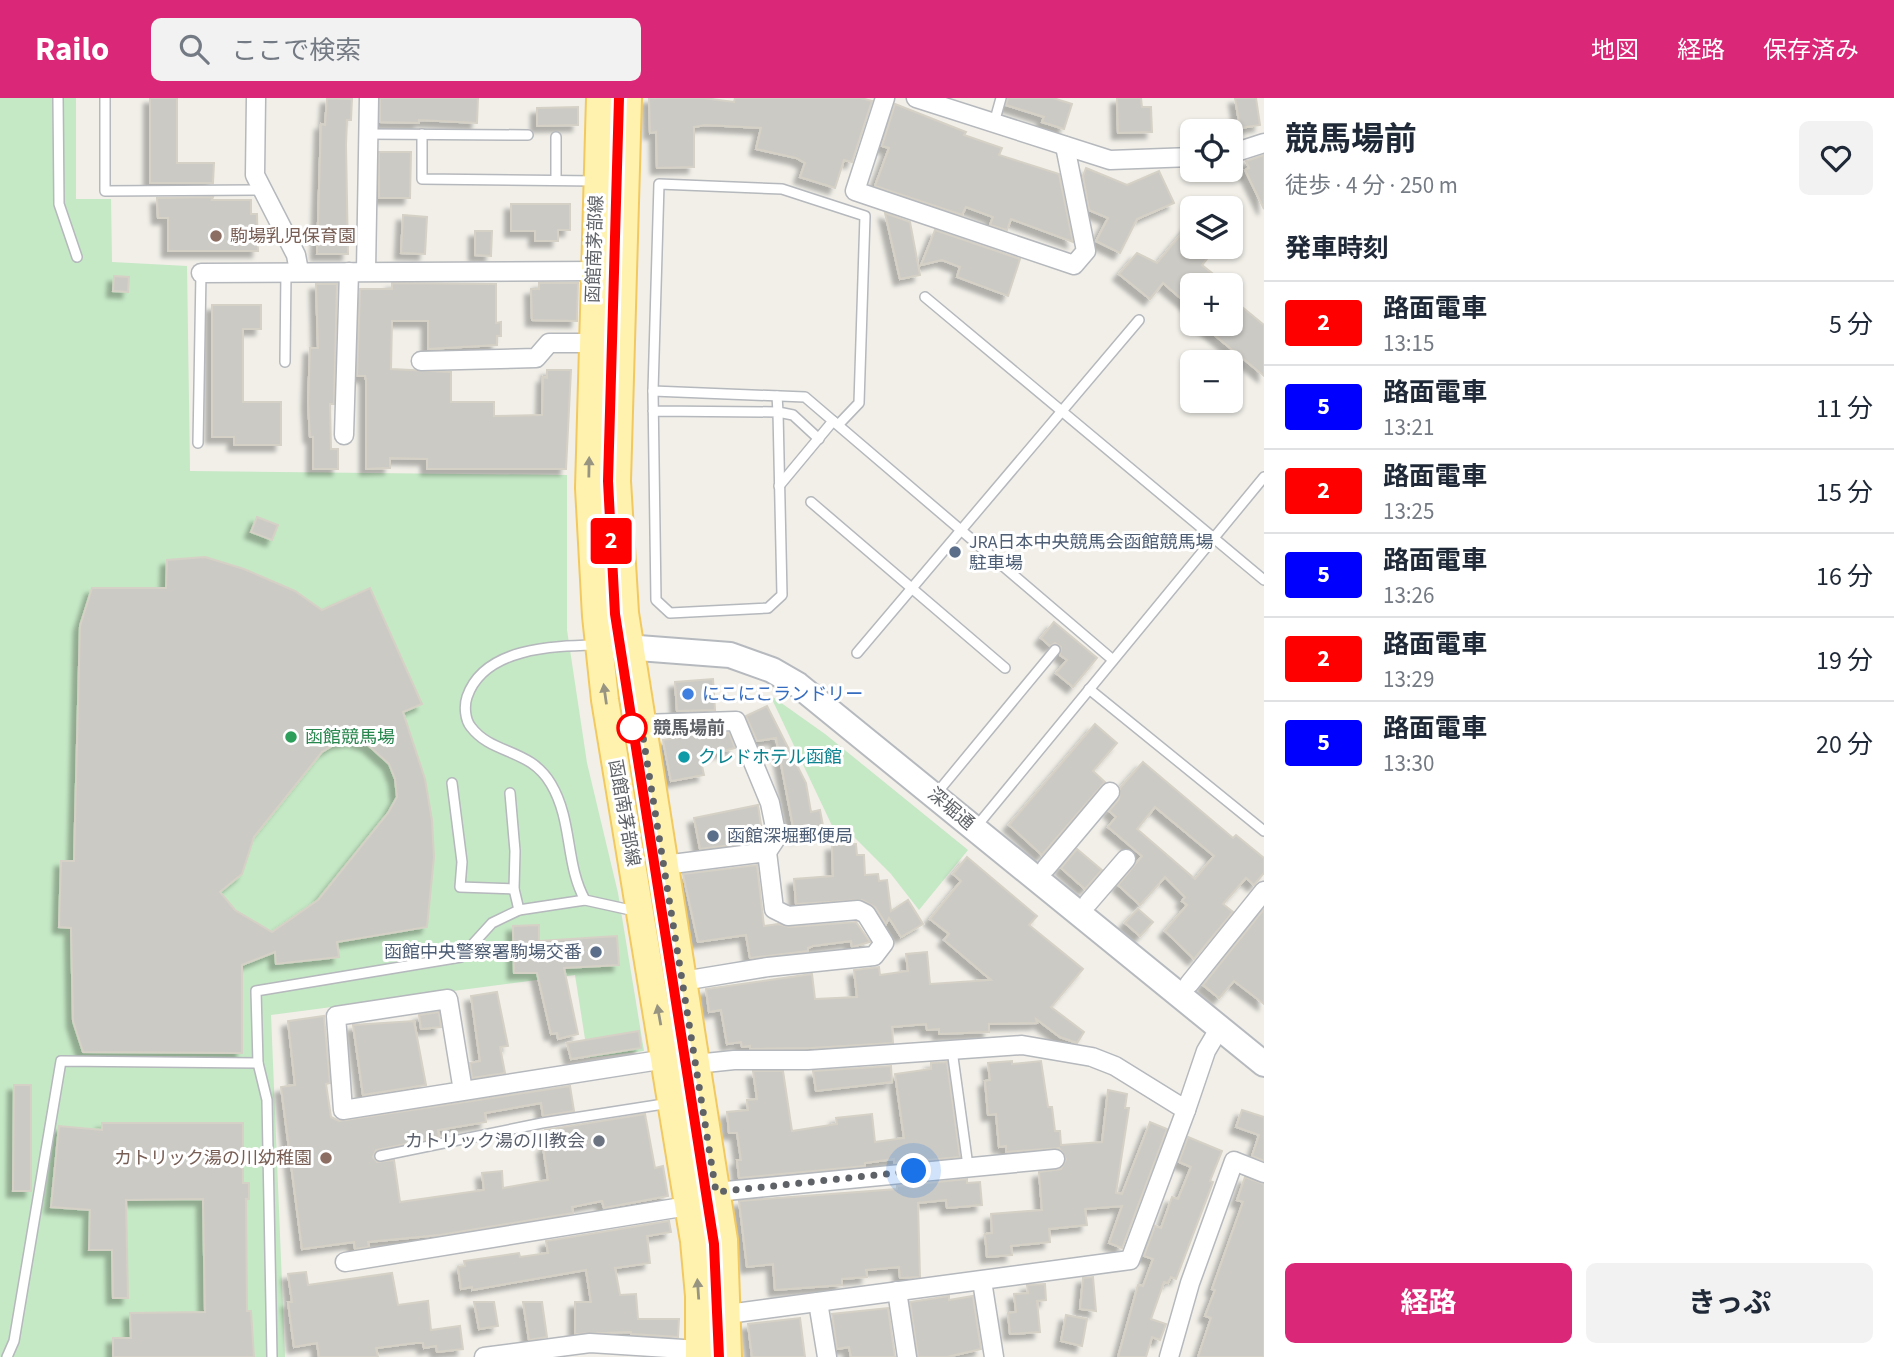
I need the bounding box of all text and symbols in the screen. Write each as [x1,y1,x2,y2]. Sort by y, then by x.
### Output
search box [151,18,641,81]
text: Railo [35,26,109,73]
icon: search [175,30,213,68]
text: ここで検索 [231,32,361,69]
text: 地図 [1591,33,1639,68]
text: 経路 [1677,33,1725,68]
text: 保存済み [1763,33,1859,68]
text: 競馬場前 [1285,116,1417,163]
map controls [1180,119,1243,413]
button: locate [1180,119,1243,182]
button: heart [1799,121,1873,195]
text: 徒歩 · 4 分 · 250 m [1285,169,1458,202]
street label: 函館南茅部線 [581,195,609,303]
button: layers [1180,196,1243,259]
place label: 駒場乳児保育園 [230,224,356,249]
marker: 駒場乳児保育園 [208,228,224,244]
text: 発車時刻 [1285,230,1389,267]
button: + [1180,273,1243,336]
text: 路面電車 [1383,290,1487,327]
text: 2 [1317,305,1330,340]
text: 5 分 [1829,306,1873,343]
text: 13:15 [1383,327,1434,360]
button: − [1180,350,1243,413]
text: 路面電車 [1383,374,1487,411]
text: 5 [1317,389,1330,424]
text: 11 分 [1816,390,1873,427]
text: 13:21 [1383,411,1434,444]
one-way arrow [583,456,595,478]
text: 路面電車 [1383,458,1487,495]
text: 2 [1317,473,1330,508]
text: 15 分 [1816,474,1873,511]
text: 13:25 [1383,495,1434,528]
line badge: 2 [588,518,634,564]
text: 2 [605,523,617,558]
place label: JRA日本中央競馬会函館競馬場 駐車場 [969,530,1214,576]
text: 路面電車 [1383,542,1487,579]
marker: JRA日本中央競馬会函館競馬場 駐車場 [947,544,963,560]
text: 5 [1317,557,1330,592]
text: 16 分 [1816,558,1873,595]
text: 13:26 [1383,579,1434,612]
text: 路面電車 [1383,626,1487,663]
text: 2 [1317,641,1330,676]
text: 19 分 [1816,642,1873,679]
text: 13:29 [1383,663,1434,696]
place label: にこにこランドリー [702,682,863,707]
one-way arrow [599,683,610,705]
marker: にこにこランドリー [680,686,696,702]
text: 路面電車 [1383,710,1487,747]
marker: 競馬場前 [617,713,647,743]
place label: 競馬場前 [653,716,725,741]
place label: 函館競馬場 [305,725,395,750]
text: 5 [1317,725,1330,760]
text: 20 分 [1816,726,1873,763]
marker: 函館競馬場 [283,729,299,745]
place label: クレドホテル函館 [698,745,842,770]
text: 13:30 [1383,747,1434,780]
marker: クレドホテル函館 [676,749,692,765]
street label: 函館南茅部線 [602,758,646,868]
street label: 深堀通 [922,782,980,836]
place label: 函館深堀郵便局 [727,824,853,849]
marker: 函館深堀郵便局 [705,828,721,844]
place label: 函館中央警察署駒場交番 [384,940,582,965]
marker: 函館中央警察署駒場交番 [588,944,604,960]
one-way arrow [653,1004,664,1026]
place label: カトリック湯の川教会 [405,1129,585,1154]
marker: カトリック湯の川教会 [591,1133,607,1149]
place label: カトリック湯の川幼稚園 [114,1146,312,1171]
marker: カトリック湯の川幼稚園 [318,1150,334,1166]
your location [896,1153,931,1188]
button: 経路 [1285,1263,1572,1343]
button: きっぷ [1586,1263,1873,1343]
one-way arrow [692,1278,703,1300]

